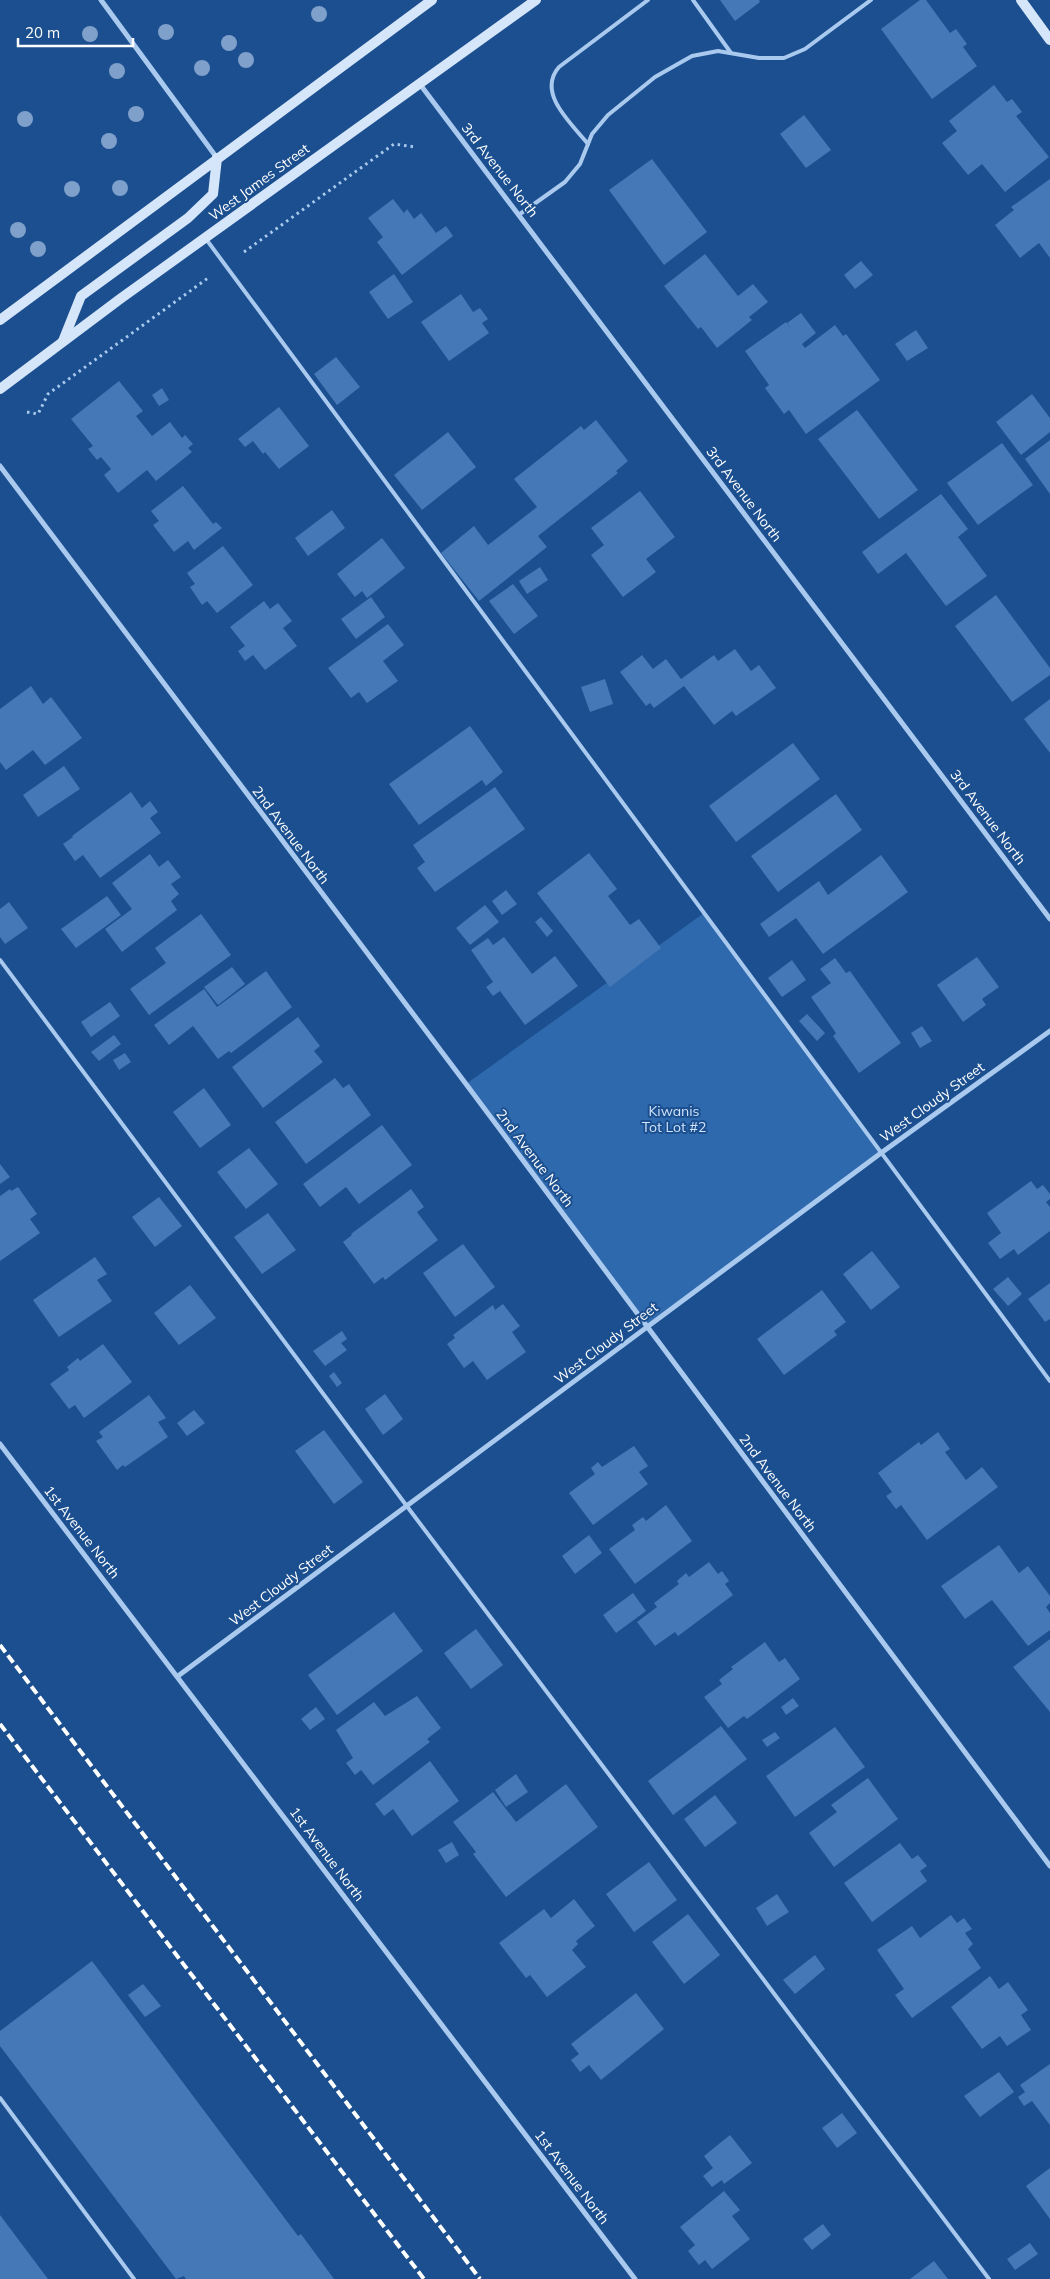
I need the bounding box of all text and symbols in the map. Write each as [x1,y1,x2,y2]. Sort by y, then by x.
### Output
scale bar [18,15,132,47]
text: 20 m [25,23,60,42]
street label: 3rd Avenue North [458,119,542,221]
street label: West James Street [205,139,313,225]
street label: 3rd Avenue North [702,443,786,545]
street label: 3rd Avenue North [946,766,1030,868]
street label: 2nd Avenue North [248,782,334,888]
street label: West Cloudy Street [876,1058,988,1146]
park label: Kiwanis Tot Lot #2 [642,1102,706,1136]
street label: 2nd Avenue North [492,1105,578,1211]
street label: West Cloudy Street [551,1298,661,1388]
street label: 2nd Avenue North [735,1430,821,1536]
street label: 1st Avenue North [40,1482,124,1582]
street label: West Cloudy Street [226,1540,336,1630]
street label: 1st Avenue North [286,1803,368,1905]
street label: 1st Avenue North [531,2126,613,2228]

